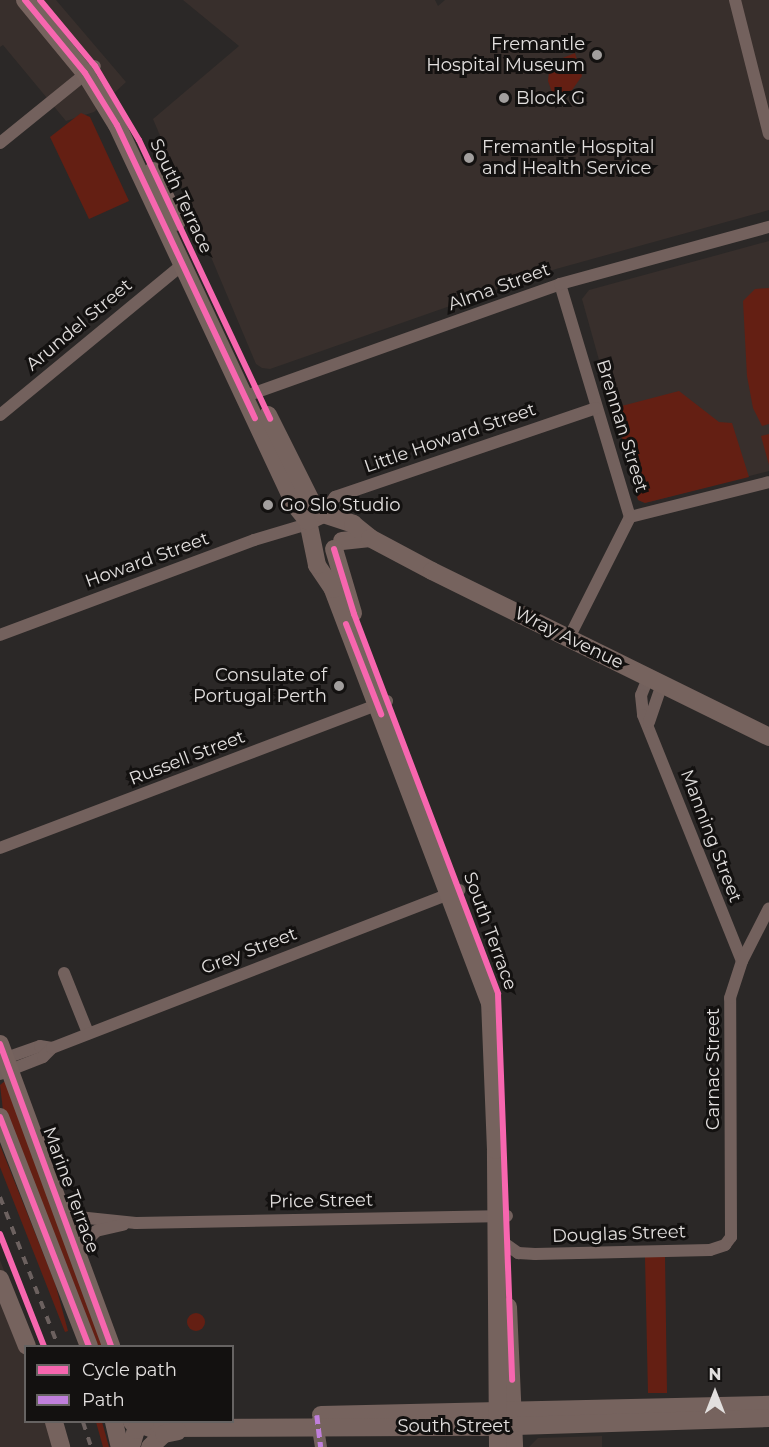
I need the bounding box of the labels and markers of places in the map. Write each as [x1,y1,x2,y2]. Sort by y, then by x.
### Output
place label: Fremantle Hospital Museum [426,34,585,76]
marker: Fremantle Hospital Museum [590,48,604,62]
place label: Block G [516,87,585,109]
marker: Block G [497,91,511,105]
place label: Fremantle Hospital and Health Service [482,137,655,180]
marker: Fremantle Hospital and Health Service [460,149,478,167]
place label: Go Slo Studio [280,494,401,516]
marker: Go Slo Studio [261,498,275,512]
place label: Consulate of Portugal Perth [193,665,327,708]
marker: Consulate of Portugal Perth [332,679,346,693]

